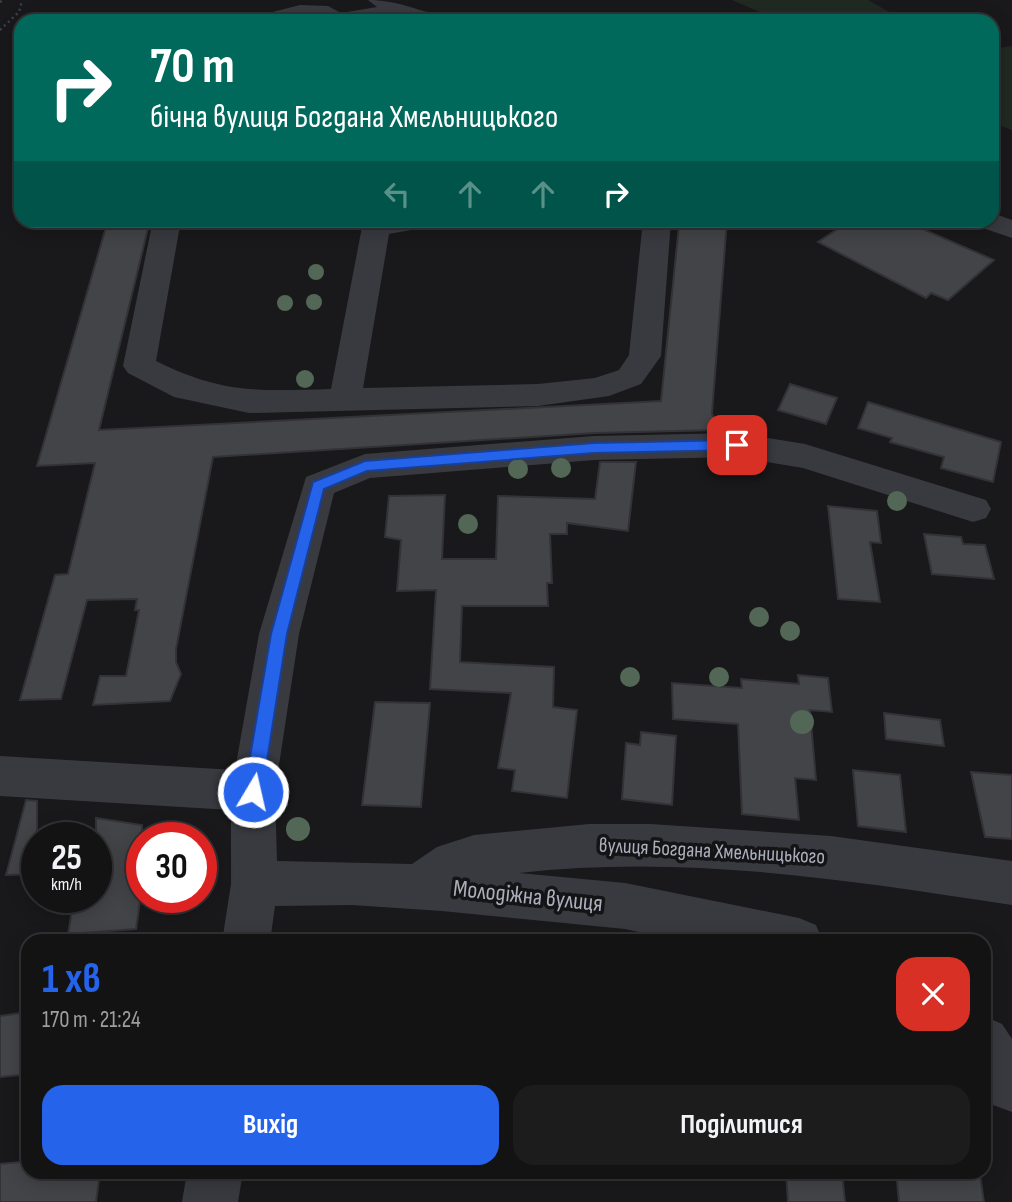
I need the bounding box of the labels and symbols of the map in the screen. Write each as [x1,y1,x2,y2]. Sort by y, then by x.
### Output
pin [707,415,767,475]
position arrow [216,755,290,829]
speed limit sign: 30 [126,822,217,913]
street label: вулиця Богдана Хмельницького [598,833,826,869]
street label: Молодіжна вулиця [452,874,604,918]

